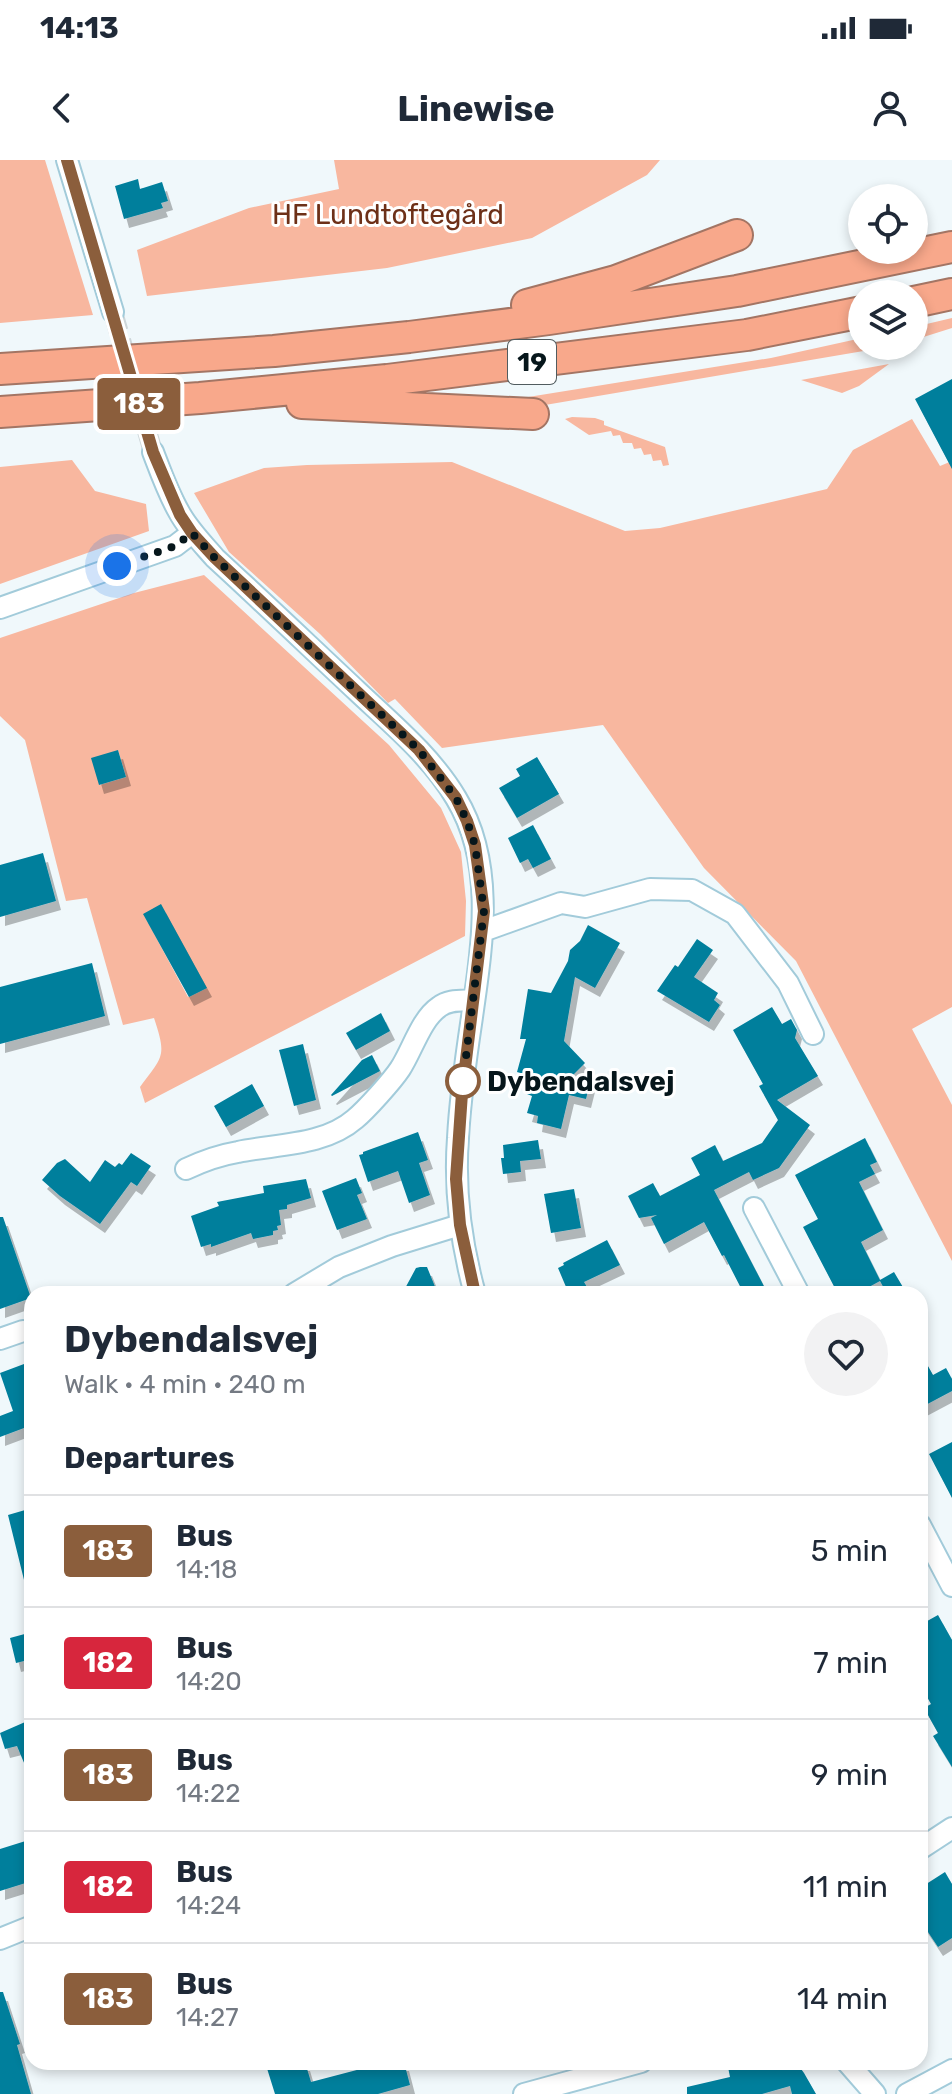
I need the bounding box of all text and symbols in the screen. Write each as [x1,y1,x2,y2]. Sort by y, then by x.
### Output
text: 14:13 [40,10,119,46]
icon: back [40,86,84,130]
icon: person [868,86,912,130]
text: Linewise [397,87,555,130]
map controls [848,184,928,360]
button: locate [848,184,928,264]
park label: HF Lundtoftegård [272,198,504,231]
button: layers [848,280,928,360]
road number: 19 [508,340,556,384]
line badge: 183 [93,378,185,430]
text: 183 [113,387,165,420]
your location [97,546,137,586]
marker: Dybendalsvej [446,1064,480,1098]
place label: Dybendalsvej [487,1065,674,1098]
button: heart [804,1312,888,1396]
text: Dybendalsvej [64,1316,318,1362]
text: Walk · 4 min · 240 m [64,1369,306,1400]
text: Departures [64,1440,235,1476]
text: Bus [176,1518,233,1554]
text: 5 min [811,1533,888,1569]
text: 183 [82,1534,134,1567]
text: 14:18 [176,1554,238,1585]
text: Bus [176,1630,233,1666]
text: 7 min [813,1645,888,1681]
text: 182 [82,1646,134,1679]
text: 14:20 [176,1666,242,1697]
text: Bus [176,1742,233,1778]
text: 9 min [811,1757,888,1793]
text: 183 [82,1758,134,1791]
text: 14:22 [176,1778,240,1809]
text: Bus [176,1854,233,1890]
text: 11 min [803,1869,888,1905]
text: 182 [82,1870,134,1903]
text: 14:24 [176,1890,241,1921]
text: Bus [176,1966,233,2002]
text: 14 min [797,1981,888,2017]
text: 183 [82,1982,134,2015]
text: 14:27 [176,2002,239,2033]

